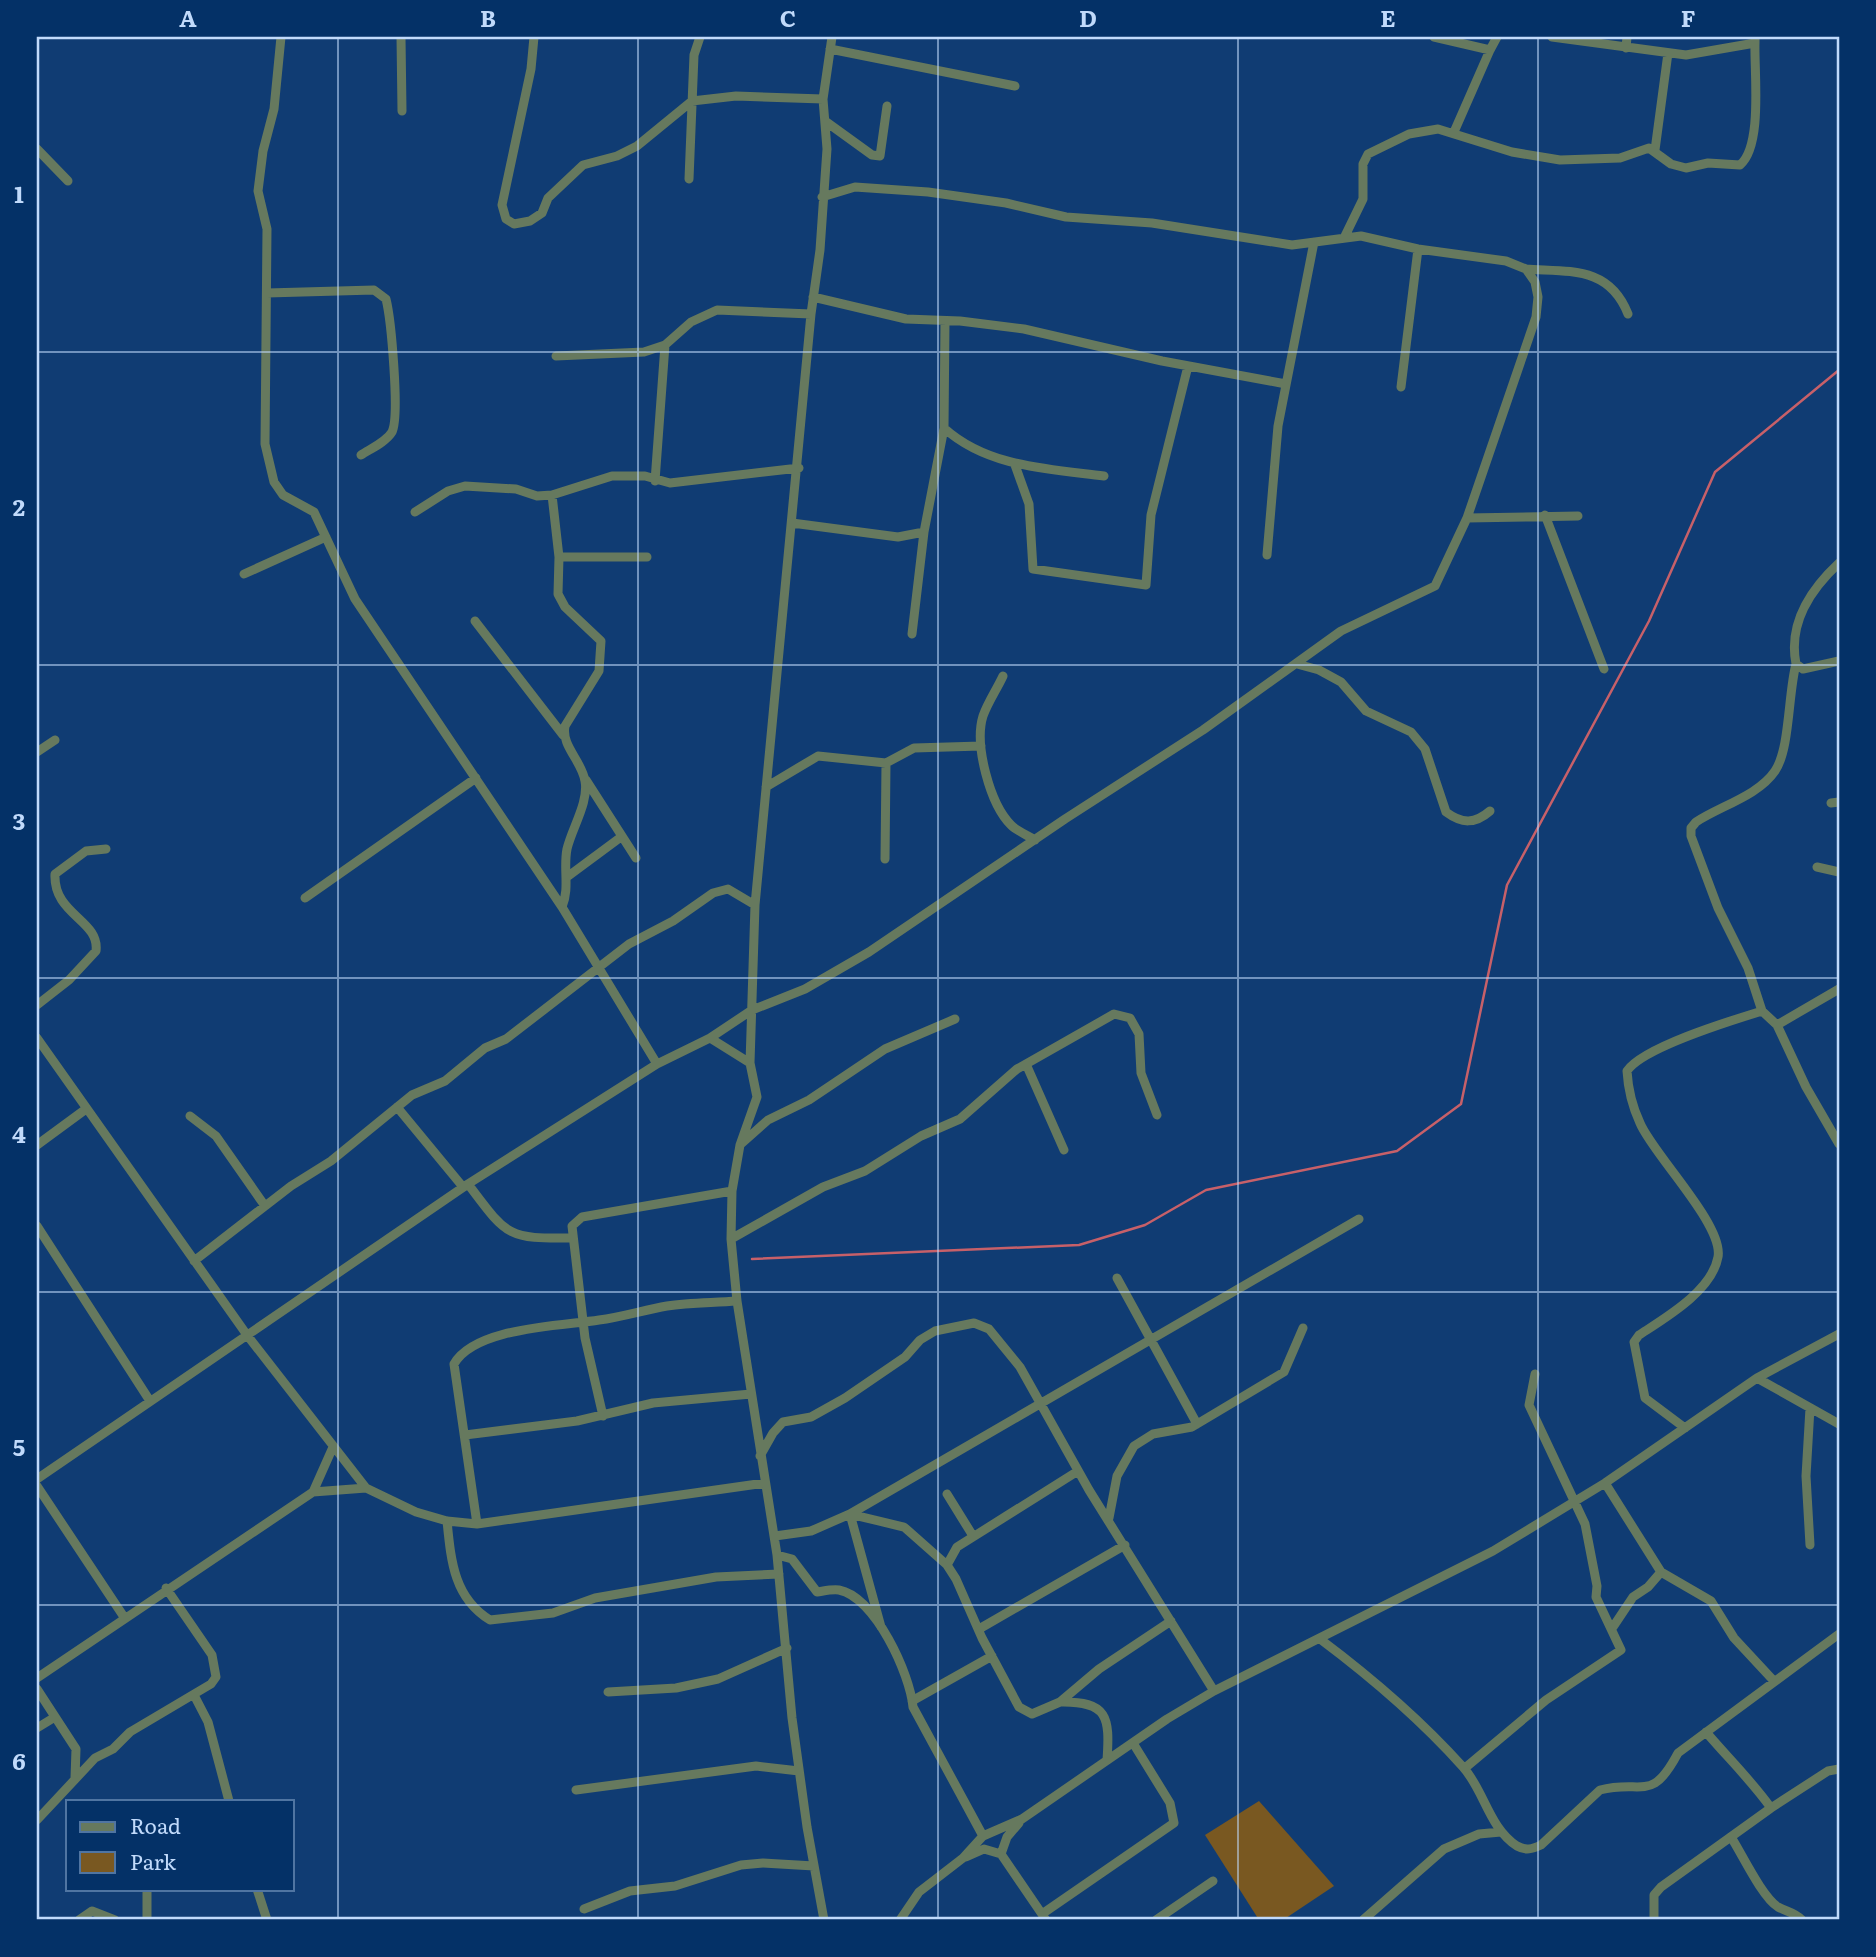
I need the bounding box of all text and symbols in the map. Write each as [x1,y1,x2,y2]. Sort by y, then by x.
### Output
text: A [179,0,197,34]
text: B [480,0,496,34]
text: C [780,0,796,34]
text: D [1079,0,1097,34]
text: E [1380,0,1396,34]
text: F [1681,0,1696,34]
text: 1 [14,176,24,210]
text: 2 [13,489,25,523]
text: 3 [13,803,25,837]
text: 4 [12,1116,26,1150]
text: 5 [13,1429,25,1463]
text: 6 [12,1743,26,1777]
legend [66,1800,294,1890]
text: Road [130,1809,181,1840]
text: Park [130,1845,176,1876]

